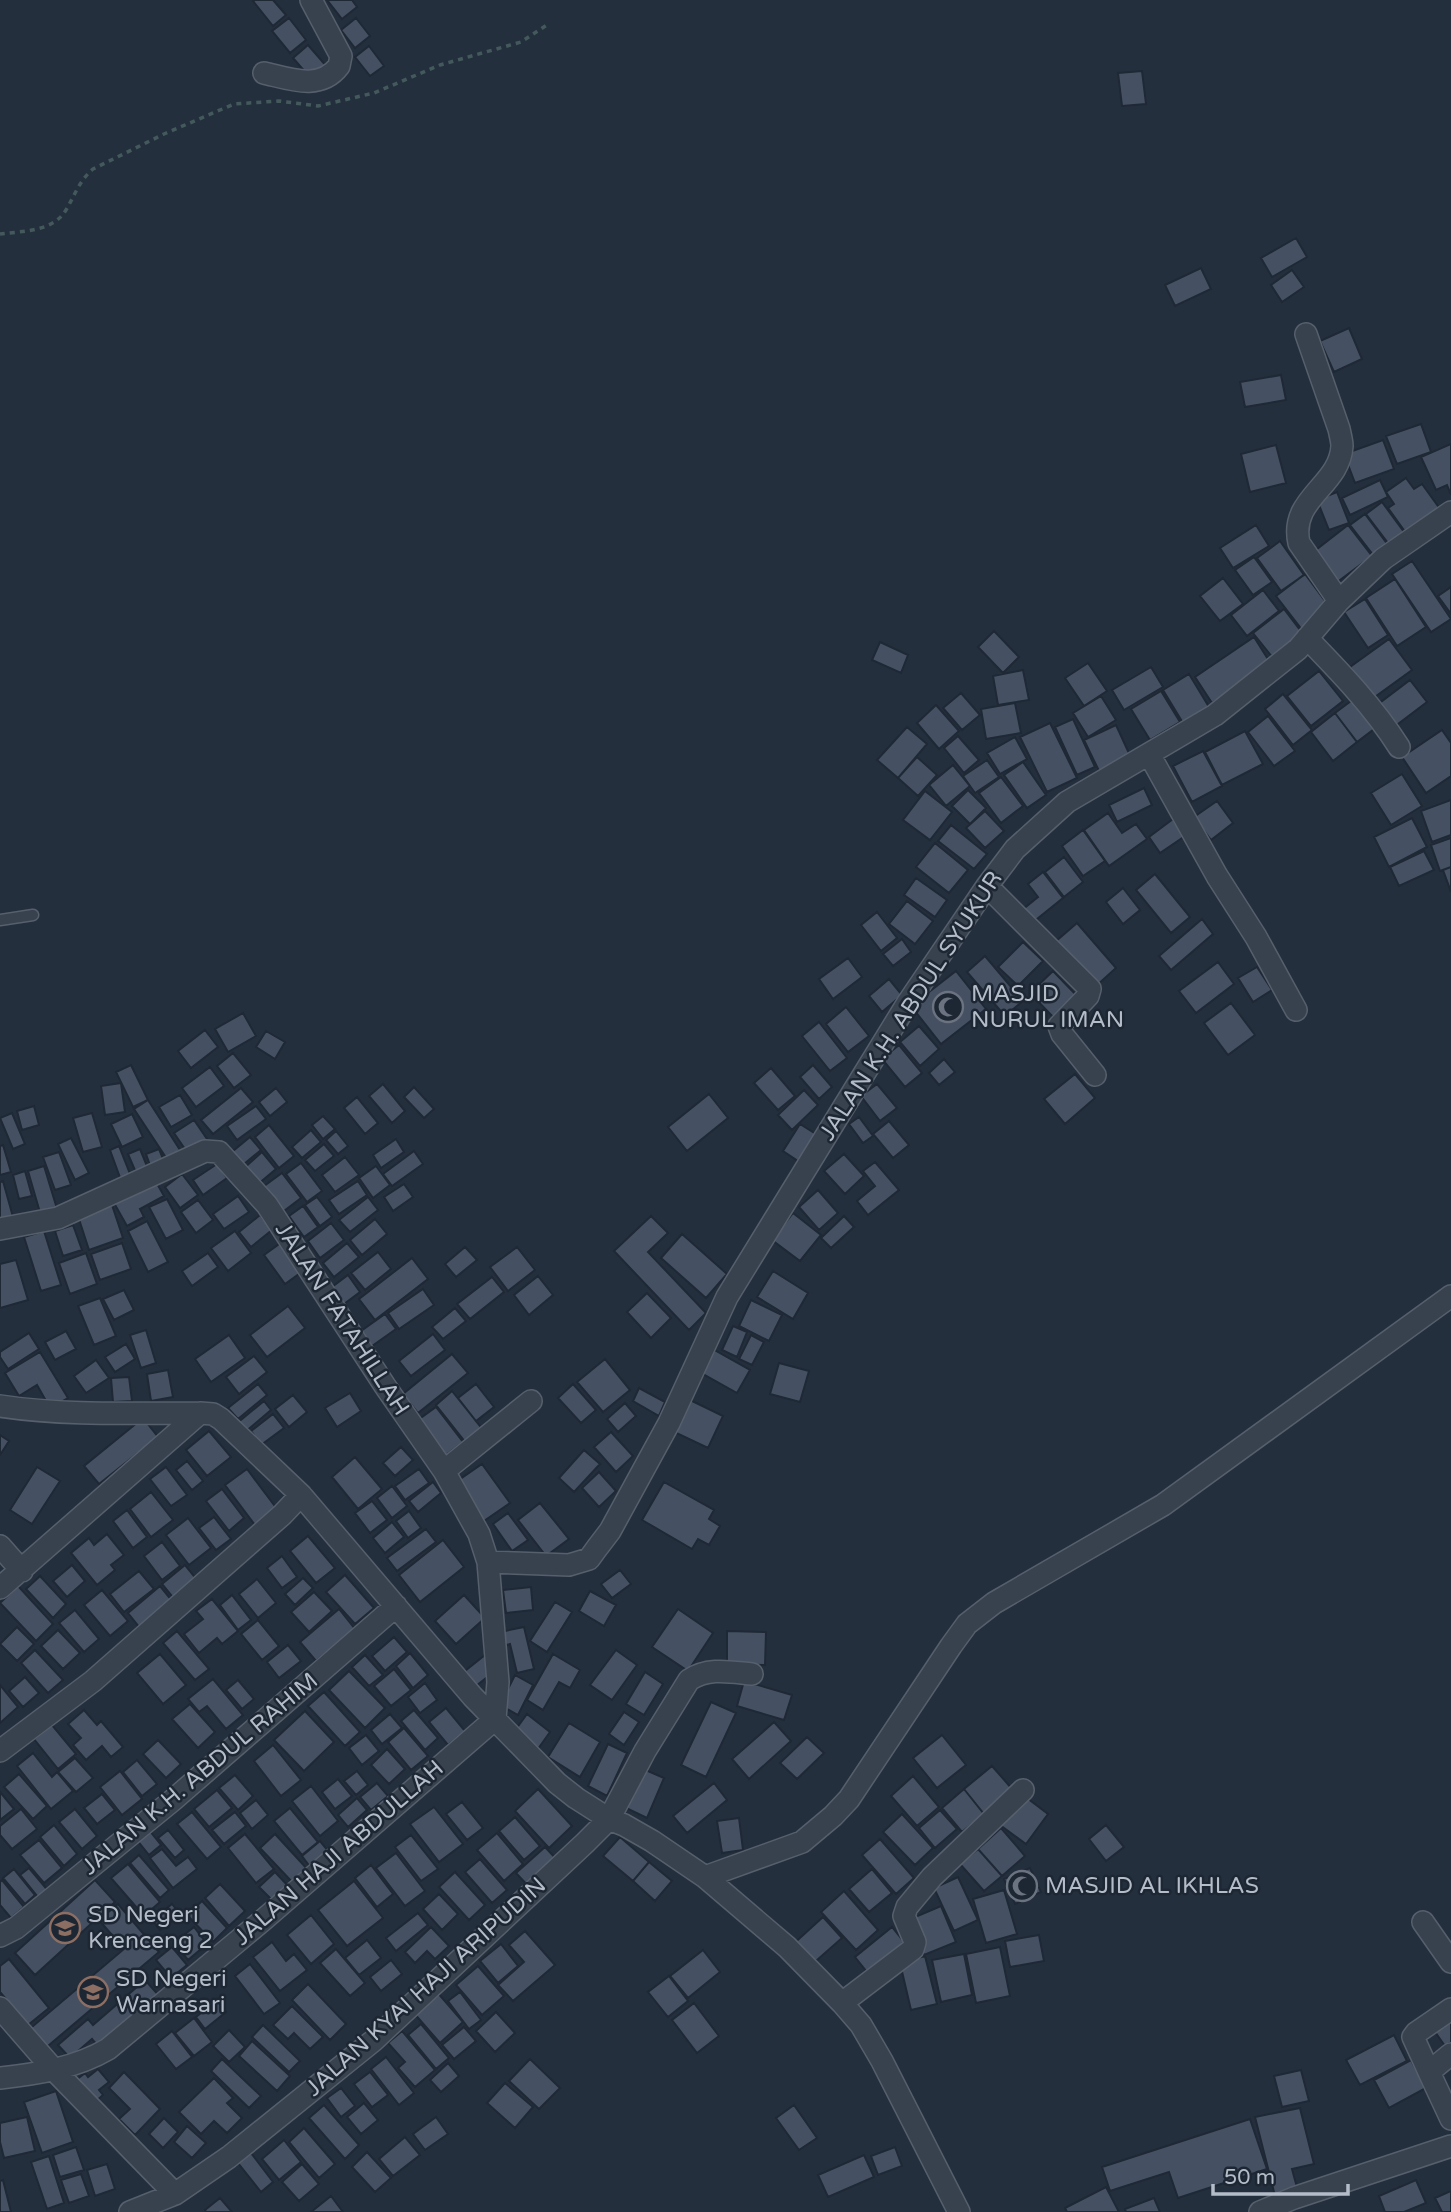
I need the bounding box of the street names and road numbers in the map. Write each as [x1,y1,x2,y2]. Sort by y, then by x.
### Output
street label: JALAN K.H. ABDUL SYUKUR [813,866,1009,1146]
street label: JALAN FATAHILLAH [269,1217,415,1421]
street label: JALAN K.H. ABDUL RAHIM [76,1667,324,1881]
street label: JALAN HAJI ABDULLAH [229,1754,449,1952]
street label: JALAN KYAI HAJI ARIPUDIN [300,1872,552,2102]

